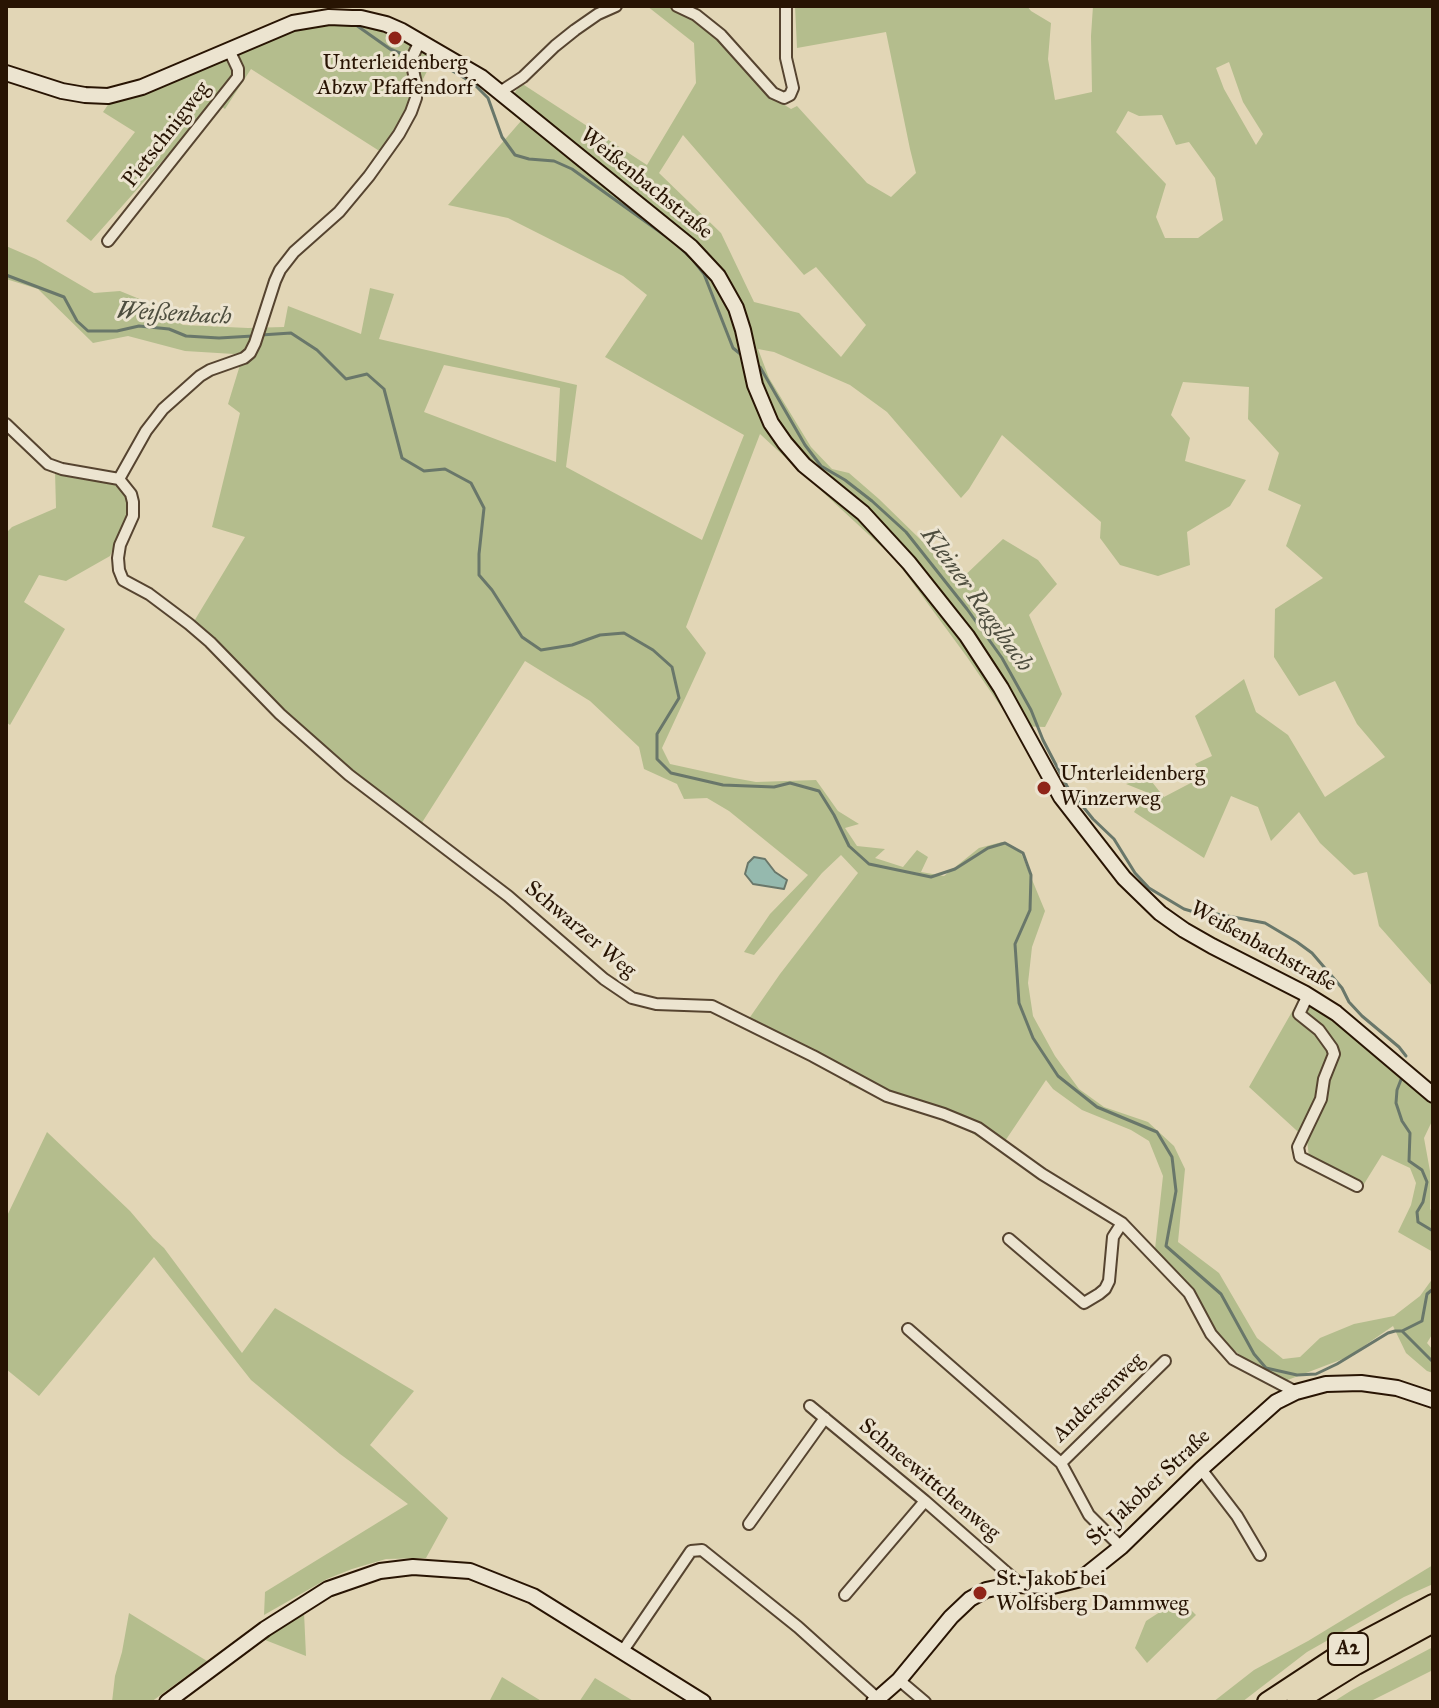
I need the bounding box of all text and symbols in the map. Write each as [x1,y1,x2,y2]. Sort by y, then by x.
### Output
marker: Unterleidenberg Abzw Pfaffendorf [386,29,404,47]
place label: Unterleidenberg Abzw Pfaffendorf [317,51,473,102]
street label: Pietschnigweg [117,77,217,193]
street label: Weißenbachstraße [574,122,718,246]
water label: Weißenbach [116,298,232,332]
water label: Kleiner Ragglbach [914,522,1038,678]
place label: Unterleidenberg Winzerweg [1060,762,1205,814]
marker: Unterleidenberg Winzerweg [1035,779,1053,797]
street label: Schwarzer Weg [519,876,641,984]
street label: Weißenbachstraße [1185,896,1341,998]
street label: Andersenweg [1048,1348,1150,1448]
street label: Schneewittchenweg [853,1413,1005,1547]
street label: St. Jakober Straße [1081,1424,1217,1552]
place label: St. Jakob bei Wolfsberg Dammweg [996,1567,1189,1618]
marker: St. Jakob bei Wolfsberg Dammweg [971,1584,989,1602]
road number: A2 [1328,1633,1368,1665]

